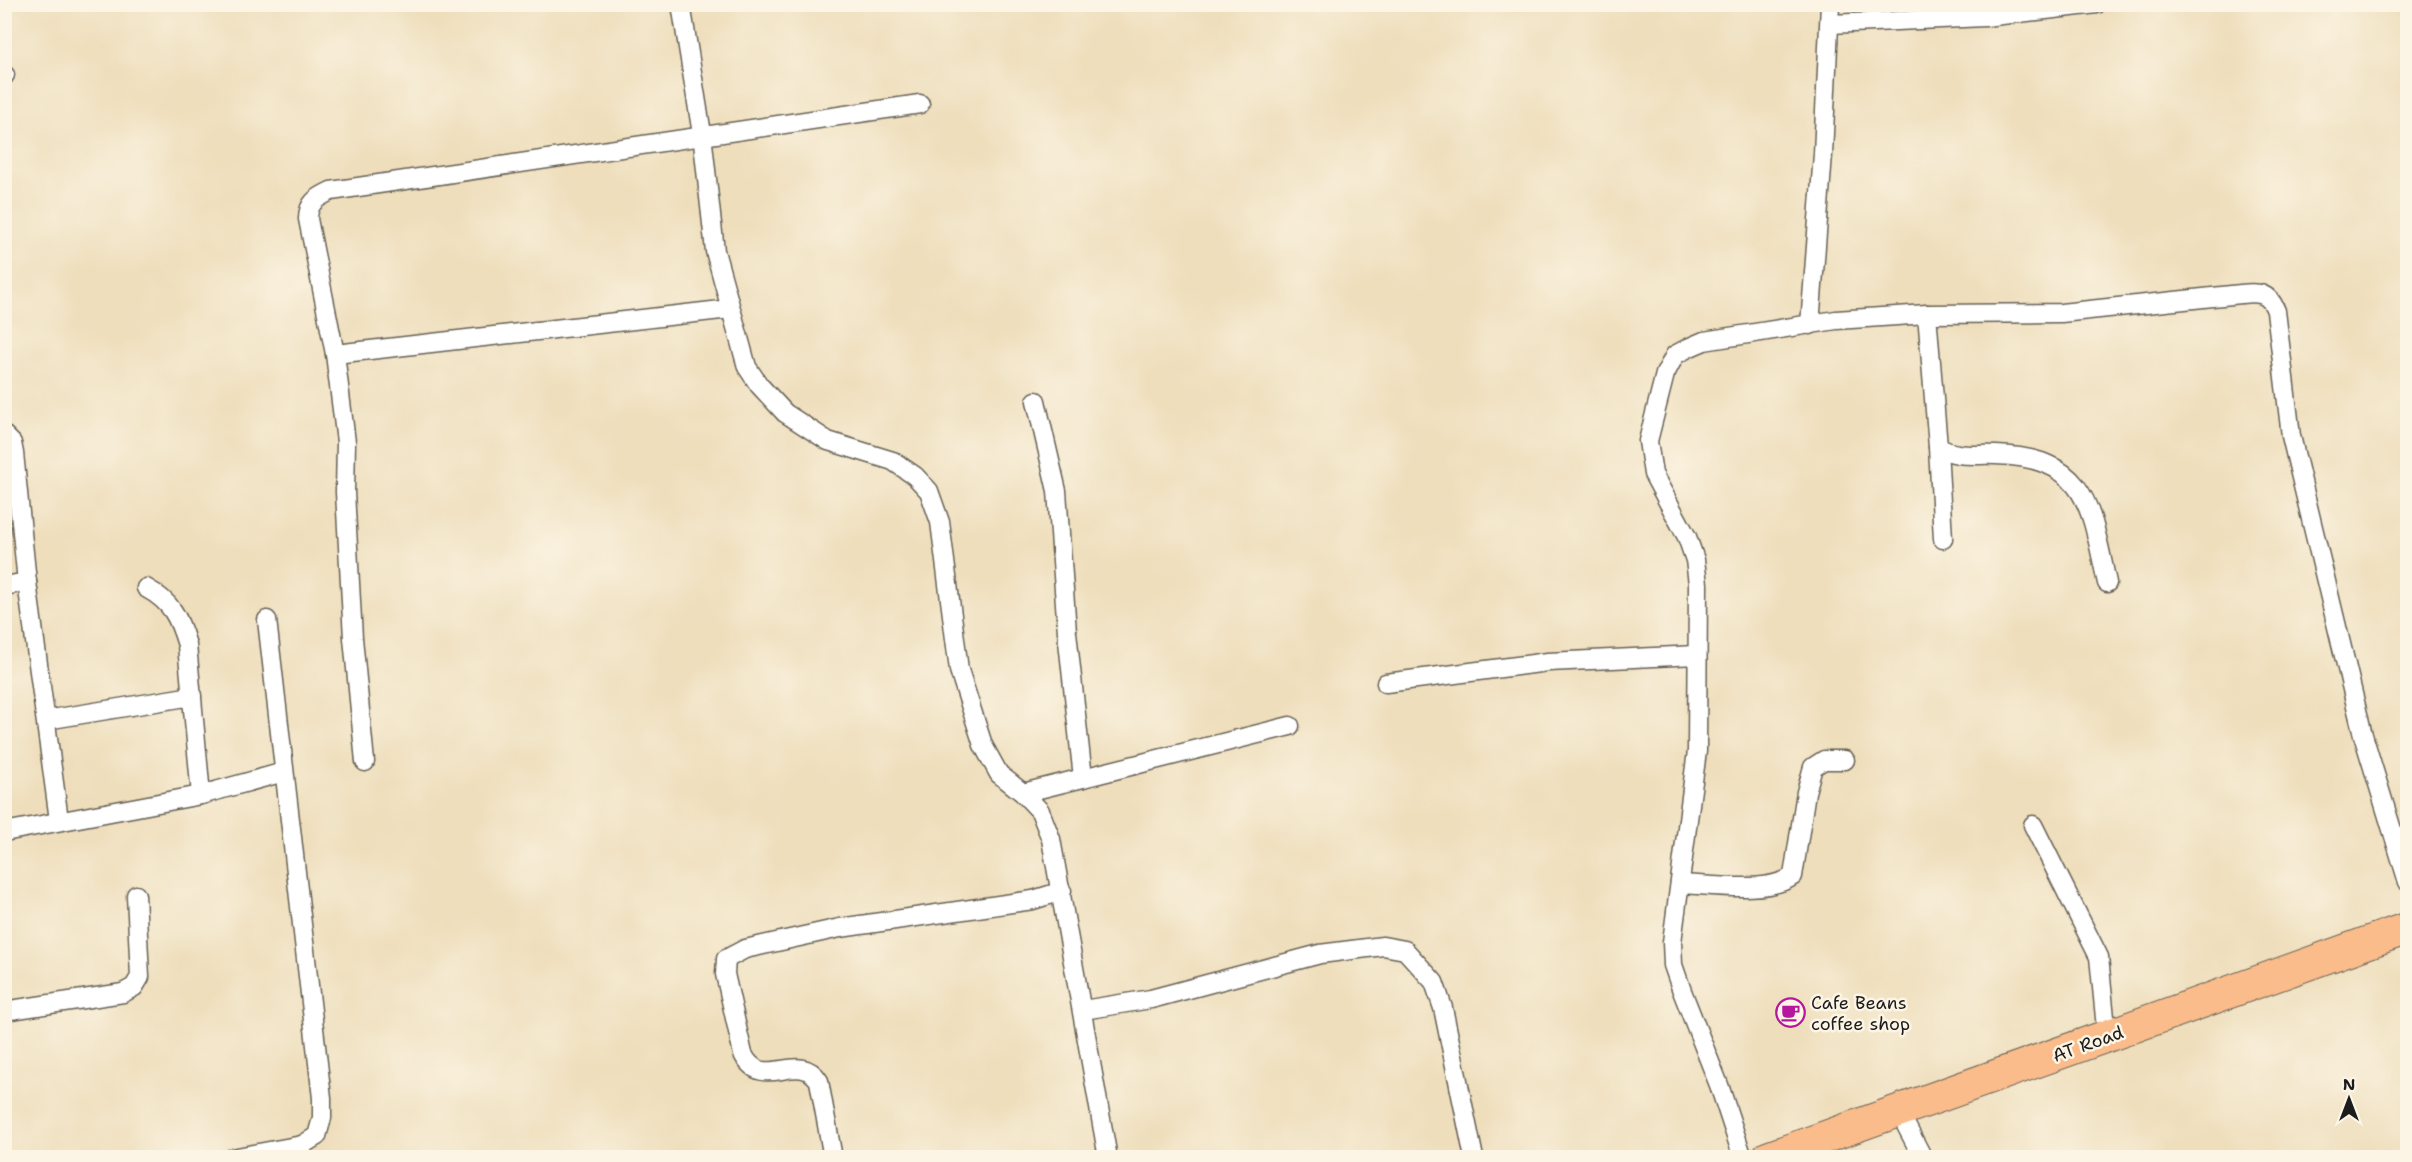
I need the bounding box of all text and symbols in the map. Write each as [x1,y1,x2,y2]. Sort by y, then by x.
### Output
place label: Cafe Beans coffee shop [1811,991,1910,1036]
cafe icon: Cafe Beans coffee shop [1774,997,1806,1029]
street label: AT Road [2049,1020,2127,1068]
north arrow [2319,1069,2379,1129]
text: N [2343,1074,2355,1095]

